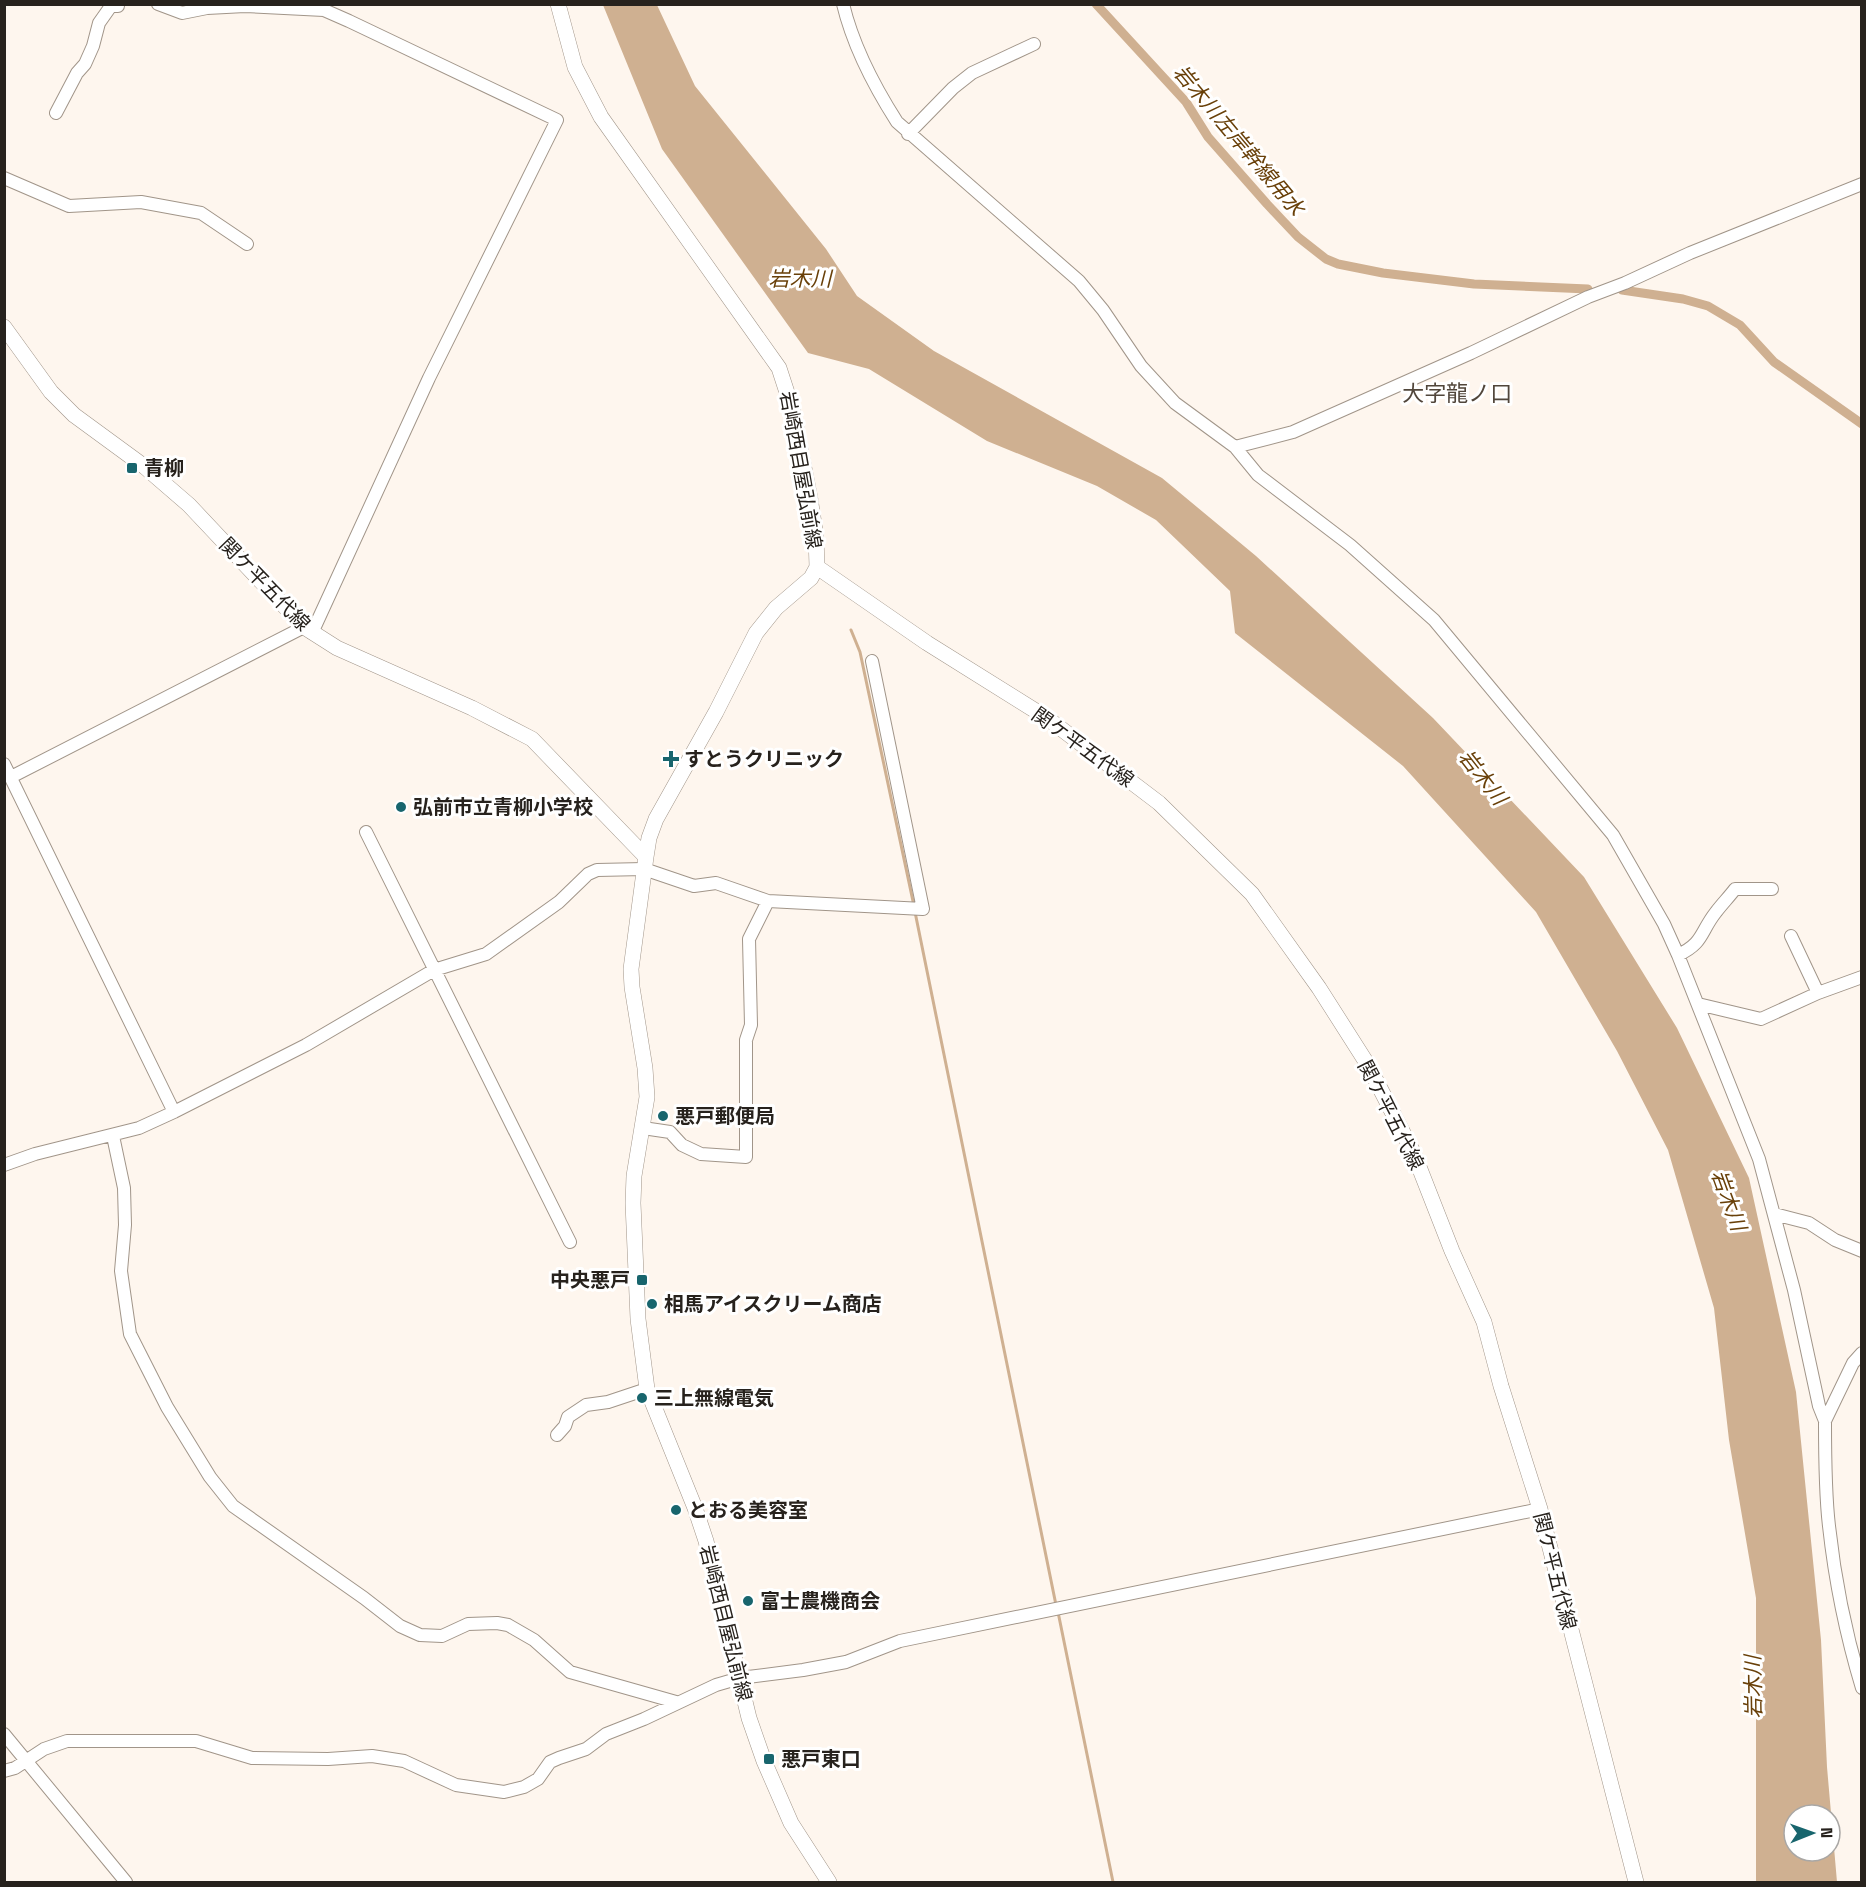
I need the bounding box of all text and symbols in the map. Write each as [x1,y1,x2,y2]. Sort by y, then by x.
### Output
water label: 岩木川左岸幹線用水 [1168,59,1311,223]
water label: 岩木川 [769,265,833,292]
district label: 大字龍ノ口 [1402,379,1512,407]
street label: 岩崎西目屋弘前線 [774,389,828,551]
place label: 青柳 [144,455,184,481]
marker: 青柳 [125,461,139,475]
street label: 関ケ平五代線 [214,532,316,636]
street label: 関ケ平五代線 [1027,701,1139,793]
water label: 岩木川 [1453,744,1514,812]
place label: すとうクリニック [684,746,844,772]
marker: すとうクリニック [662,750,680,768]
place label: 弘前市立青柳小学校 [413,794,593,820]
marker: 弘前市立青柳小学校 [394,800,408,814]
street label: 関ケ平五代線 [1352,1056,1430,1174]
place label: 悪戸郵便局 [675,1103,775,1129]
marker: 悪戸郵便局 [656,1109,670,1123]
water label: 岩木川 [1706,1166,1753,1236]
place label: 中央悪戸 [550,1267,630,1293]
marker: 中央悪戸 [635,1273,649,1287]
place label: 相馬アイスクリーム商店 [664,1291,882,1317]
marker: 相馬アイスクリーム商店 [645,1297,659,1311]
place label: 三上無線電気 [654,1385,774,1411]
marker: 三上無線電気 [635,1391,649,1405]
place label: とおる美容室 [688,1497,808,1523]
marker: とおる美容室 [669,1503,683,1517]
street label: 関ケ平五代線 [1528,1510,1582,1632]
street label: 岩崎西目屋弘前線 [694,1542,758,1704]
place label: 富士農機商会 [760,1588,880,1614]
marker: 富士農機商会 [741,1594,755,1608]
water label: 岩木川 [1739,1653,1767,1719]
place label: 悪戸東口 [781,1746,861,1772]
marker: 悪戸東口 [762,1752,776,1766]
north arrow [1782,1803,1842,1863]
text: N [1816,1827,1837,1838]

